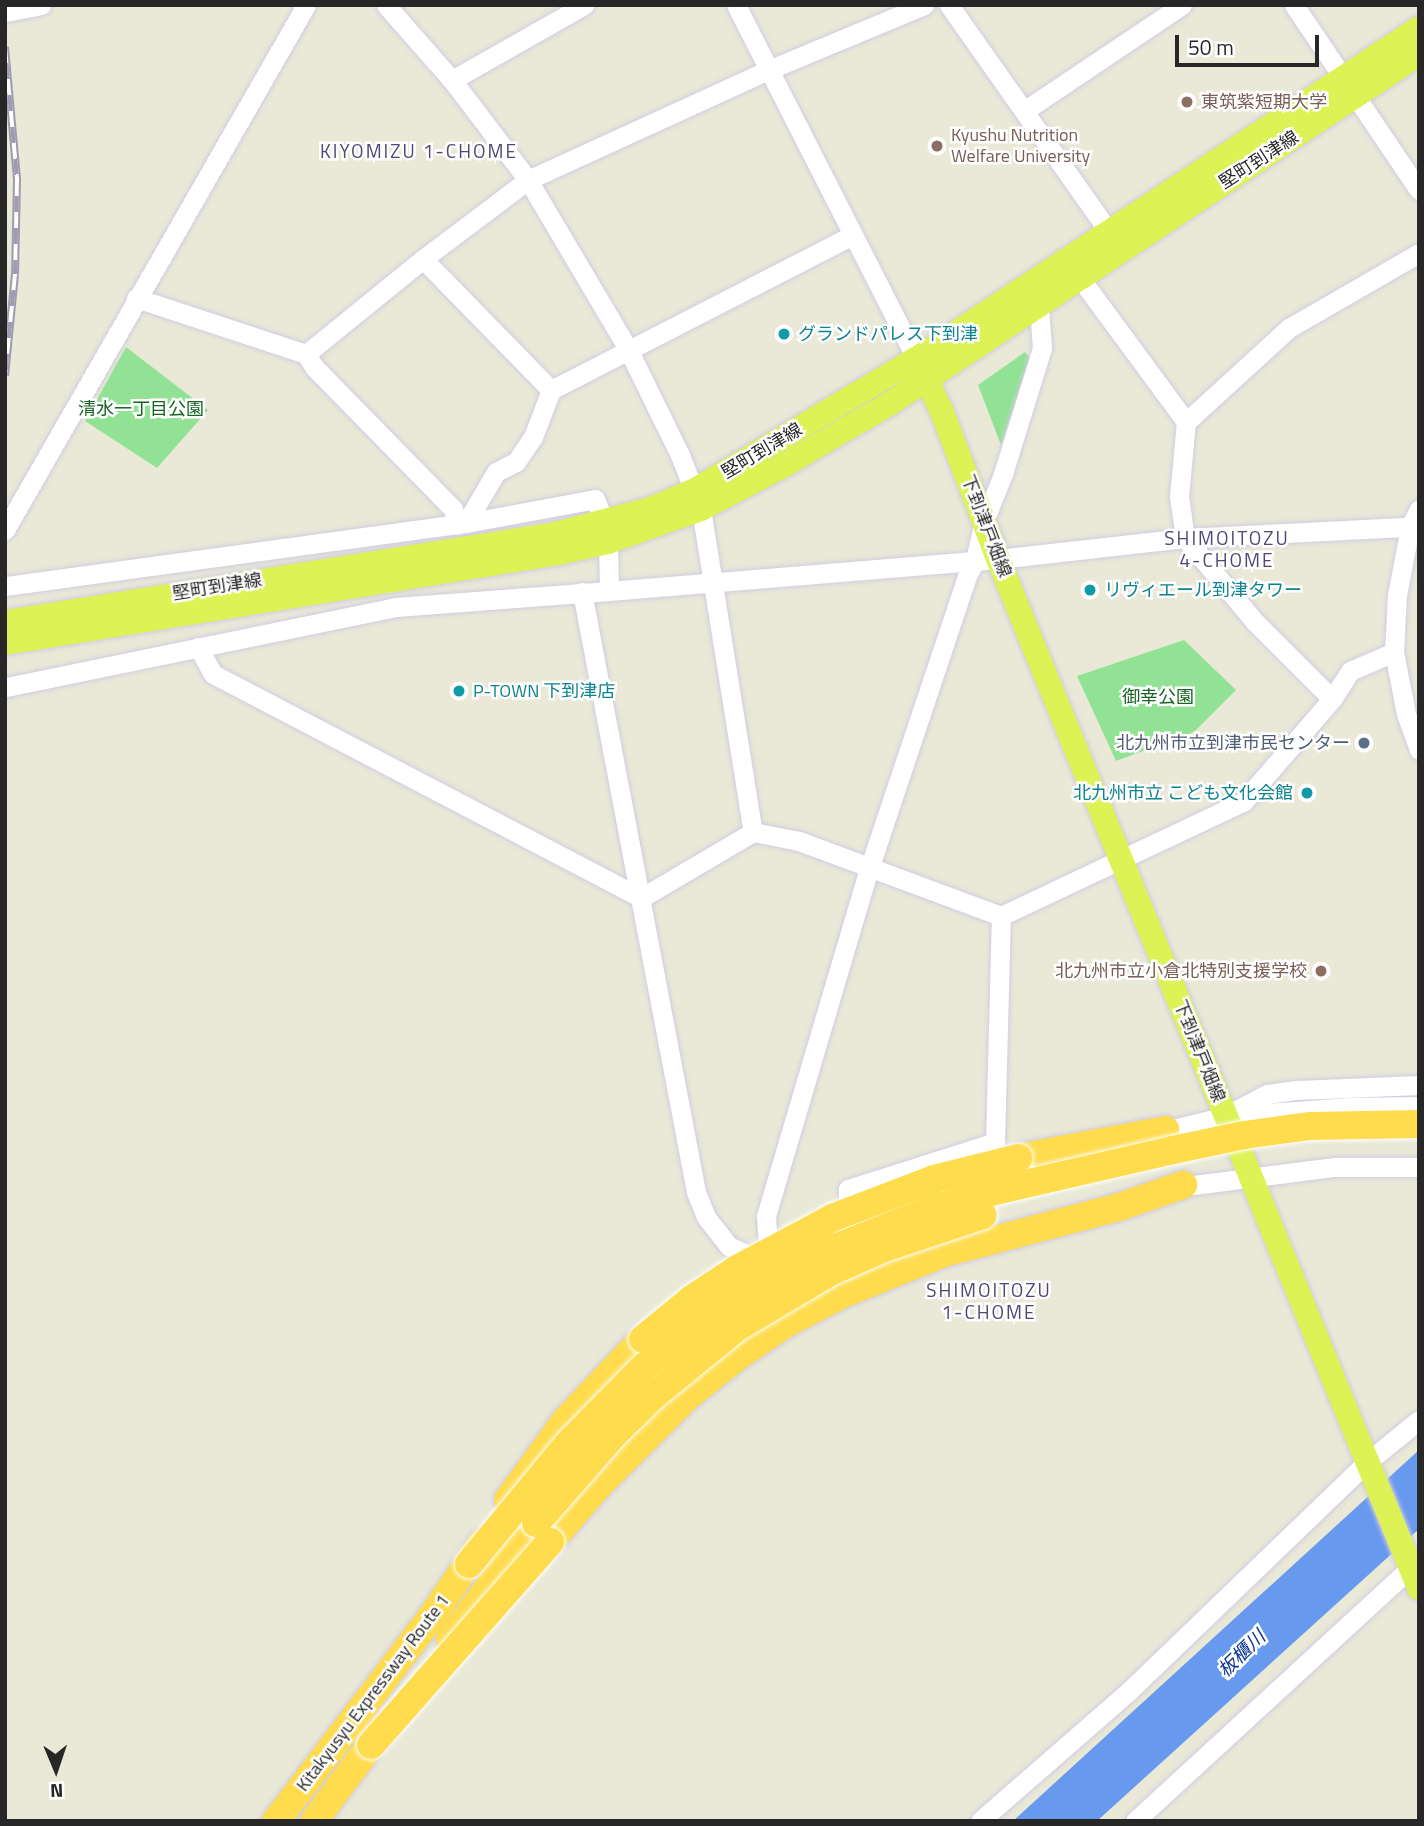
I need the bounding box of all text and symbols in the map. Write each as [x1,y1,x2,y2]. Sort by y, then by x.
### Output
scale bar [1179,21,1322,65]
text: 50 m [1188,31,1234,63]
place label: 東筑紫短期大学 [1201,91,1327,113]
marker: 東筑紫短期大学 [1179,94,1195,110]
place label: Kyushu Nutrition Welfare University [951,125,1090,168]
street label: 堅町到津線 [1215,126,1303,194]
marker: Kyushu Nutrition Welfare University [929,138,945,154]
district label: KIYOMIZU 1-CHOME [322,140,516,162]
place label: グランドパレス下到津 [798,323,978,345]
marker: グランドパレス下到津 [776,326,792,342]
park label: 清水一丁目公園 [78,398,204,420]
street label: 堅町到津線 [718,419,806,483]
street label: 下到津戸畑線 [957,472,1015,580]
district label: SHIMOITOZU 4-CHOME [1166,527,1288,571]
street label: 堅町到津線 [171,569,263,605]
place label: リヴィエール到津タワー [1104,579,1302,601]
marker: リヴィエール到津タワー [1082,582,1098,598]
place label: P-TOWN 下到津店 [473,680,615,702]
marker: P-TOWN 下到津店 [451,683,467,699]
park label: 御幸公園 [1122,686,1194,708]
place label: 北九州市立到津市民センター [1116,732,1350,754]
marker: 北九州市立到津市民センター [1356,735,1372,751]
place label: 北九州市立 こども文化会館 [1073,782,1293,804]
marker: 北九州市立 こども文化会館 [1299,785,1315,801]
place label: 北九州市立小倉北特別支援学校 [1055,960,1307,982]
marker: 北九州市立小倉北特別支援学校 [1313,963,1329,979]
street label: 下到津戸畑線 [1169,997,1229,1105]
district label: SHIMOITOZU 1-CHOME [928,1279,1050,1323]
street label: Kitakyusyu Expressway Route 1 [292,1590,454,1796]
water label: 板櫃川 [1213,1625,1269,1681]
north arrow [21,1735,91,1805]
text: N [50,1777,64,1806]

